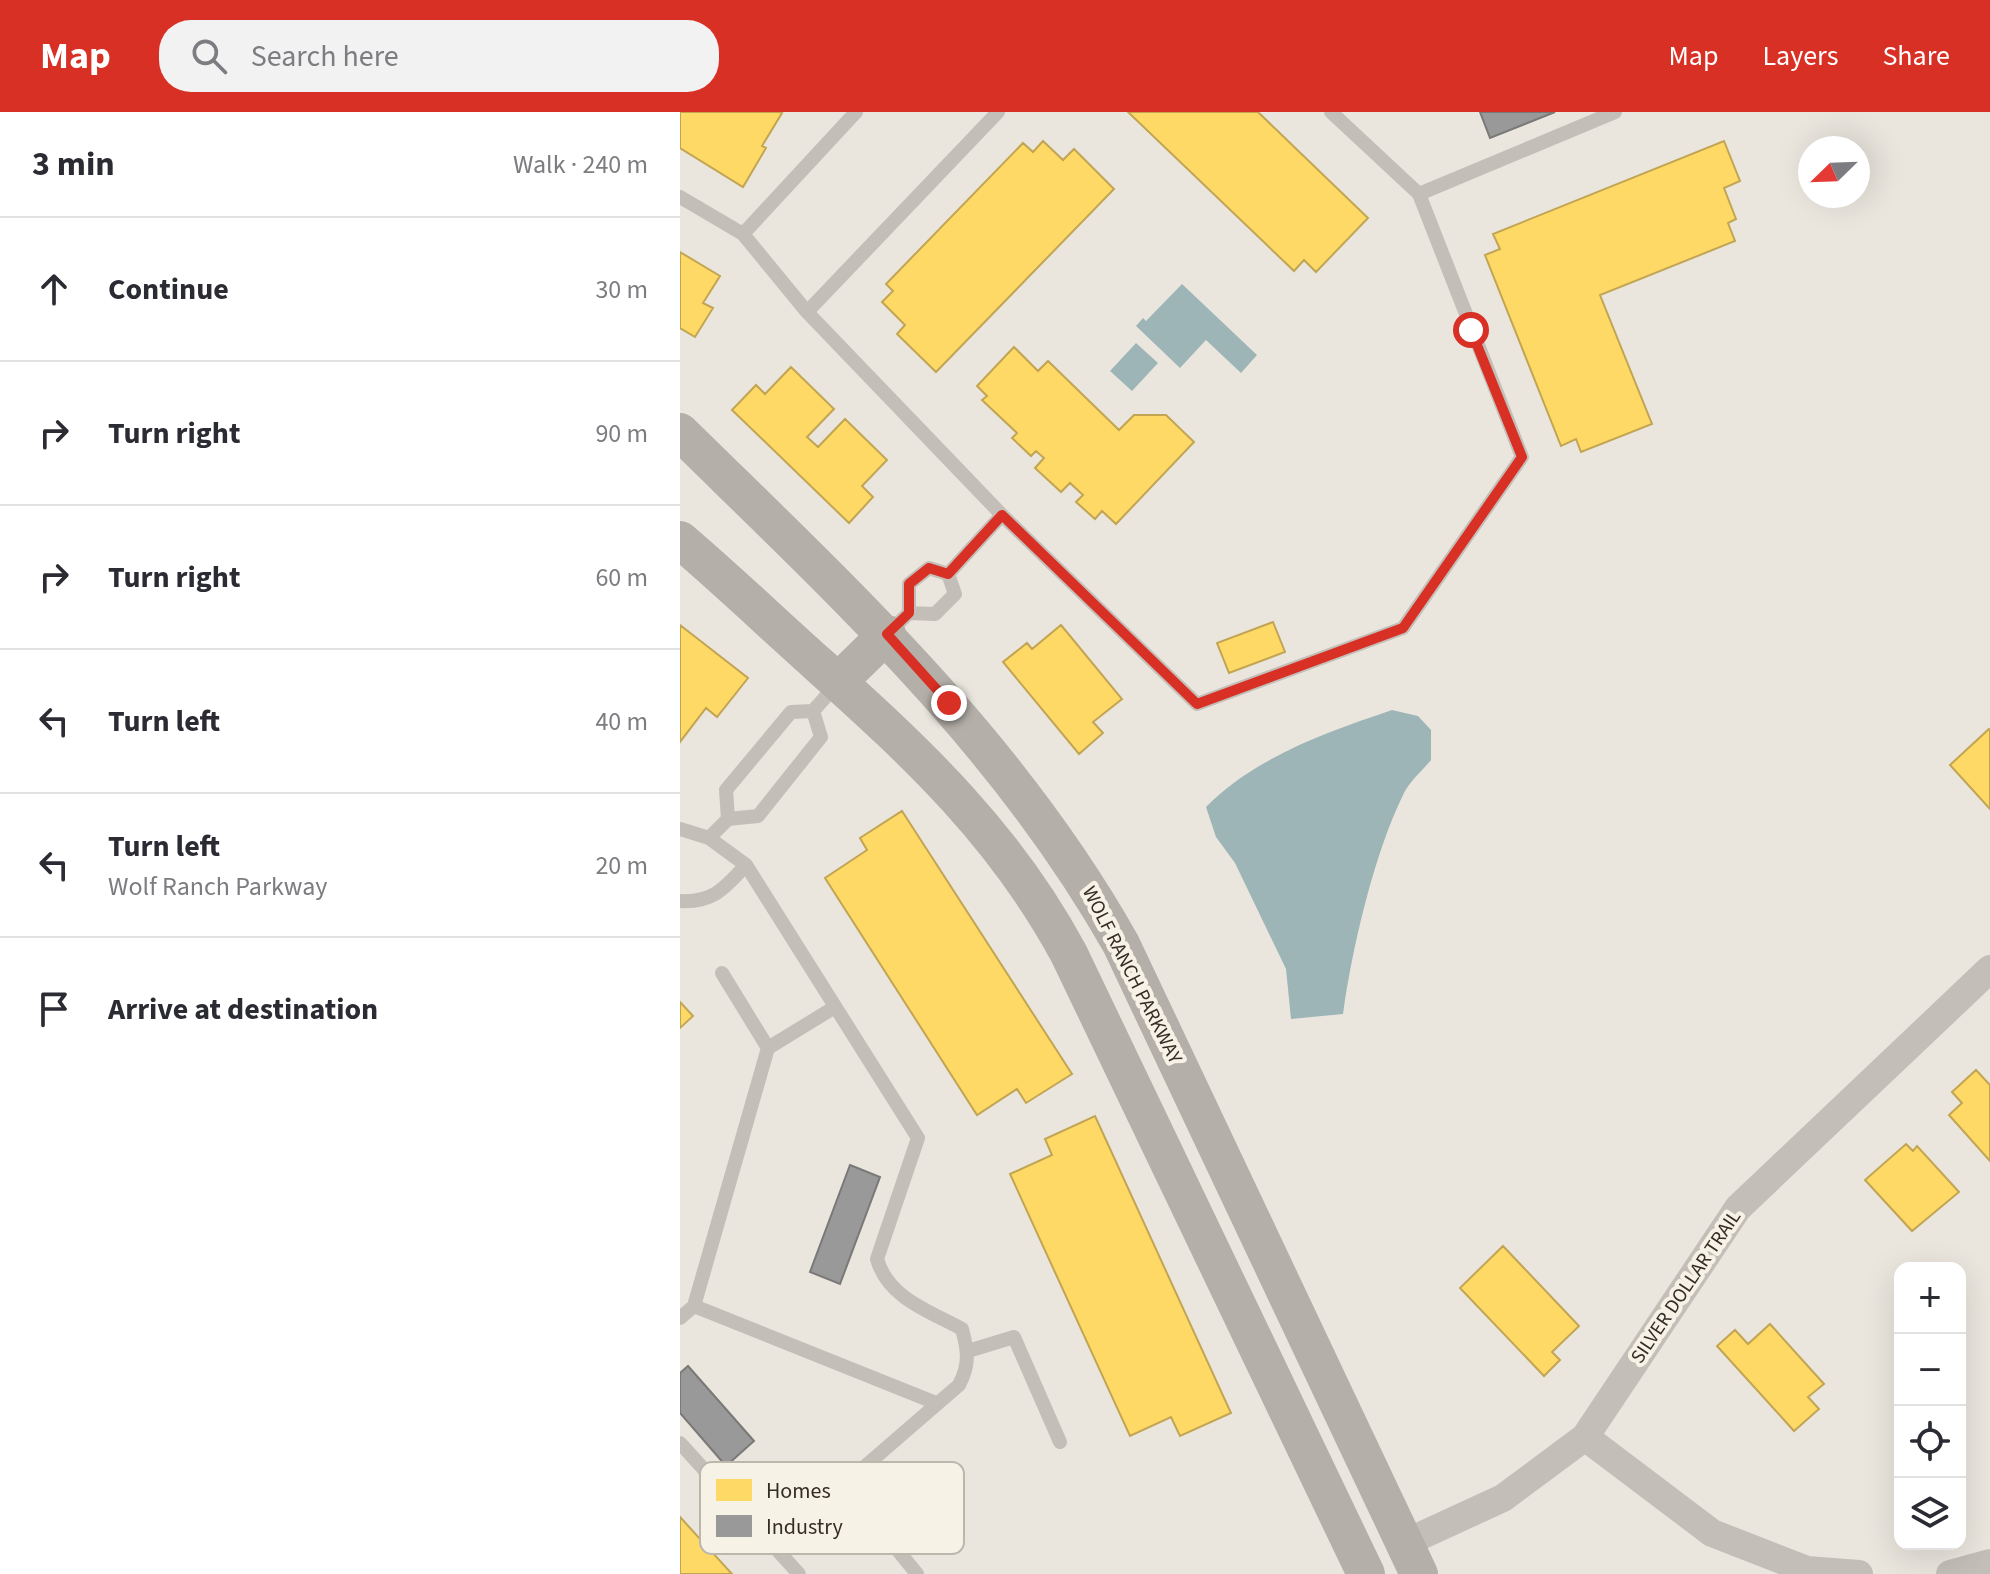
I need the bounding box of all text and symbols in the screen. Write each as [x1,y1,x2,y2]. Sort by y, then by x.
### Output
search box [159,20,719,92]
text: Map [40,29,111,83]
icon: search [187,34,231,78]
text: Search here [251,35,399,78]
text: Map [1668,36,1718,76]
text: Layers [1762,36,1838,76]
text: Share [1882,36,1950,76]
north arrow [1798,136,1870,208]
text: 3 min [32,140,115,189]
text: Walk · 240 m [513,146,648,183]
icon: ahead [32,267,76,311]
text: Continue [108,268,229,311]
text: 30 m [595,271,648,308]
route start [1453,312,1489,348]
icon: right [32,411,76,455]
text: Turn right [108,412,240,455]
text: 90 m [595,415,648,452]
icon: right [32,555,76,599]
text: Turn right [108,556,240,599]
text: 60 m [595,559,648,596]
route end [931,685,967,721]
icon: left [32,699,76,743]
text: Turn left [108,700,220,743]
text: 40 m [595,703,648,740]
text: Turn left [108,825,220,868]
icon: left [32,843,76,887]
text: 20 m [595,847,648,884]
text: Wolf Ranch Parkway [108,868,327,905]
street label: WOLF RANCH PARKWAY [1075,881,1189,1069]
icon: arrive [32,987,76,1031]
text: Arrive at destination [108,988,378,1031]
street label: SILVER DOLLAR TRAIL [1624,1205,1748,1369]
map controls [1894,1262,1966,1550]
button: + [1894,1262,1966,1334]
button: − [1894,1334,1966,1406]
button: locate [1894,1406,1966,1478]
legend [700,1462,964,1554]
text: Homes [766,1475,831,1507]
button: layers [1894,1478,1966,1550]
text: Industry [766,1511,843,1543]

